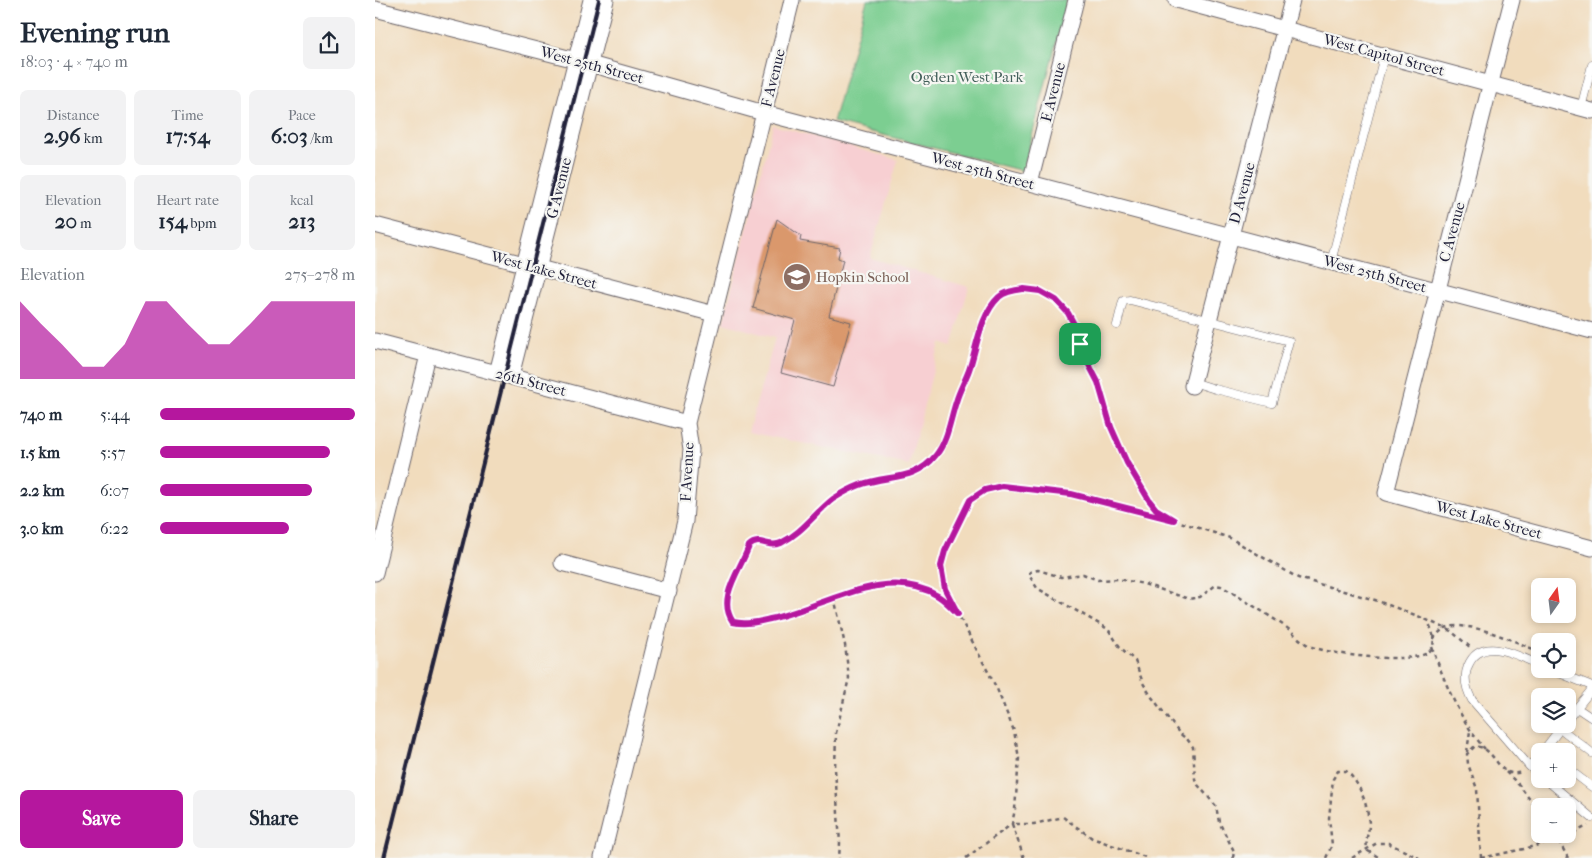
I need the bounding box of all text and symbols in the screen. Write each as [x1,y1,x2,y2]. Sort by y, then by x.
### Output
text: Evening run [20,16,170,49]
button: share [303,17,355,69]
street label: West Capitol Street [1321,30,1447,80]
street label: West 25th Street [537,42,646,88]
street label: F Avenue [757,46,789,109]
text: 18:03 · 4 × 740 m [20,52,128,71]
street label: E Avenue [1037,60,1069,124]
park label: Ogden West Park [911,68,1023,86]
text: Distance [47,107,99,124]
text: Time [172,107,203,124]
text: Pace [288,107,316,124]
text: 2.96 [44,124,81,148]
text: 17:54 [165,124,210,148]
text: 6:03 [271,124,308,148]
text: km [81,130,103,147]
text: /km [308,130,333,147]
street label: West 25th Street [928,148,1037,194]
street label: G Avenue [543,155,575,220]
street label: D Avenue [1225,160,1259,226]
text: Elevation [45,192,101,209]
text: Heart rate [156,192,219,209]
text: kcal [290,192,314,209]
street label: C Avenue [1435,199,1469,264]
text: 20 [55,209,77,233]
text: 154 [158,209,187,233]
text: 213 [288,209,315,233]
text: m [77,215,92,232]
text: bpm [187,215,217,232]
street label: West Lake Street [488,247,600,293]
street label: West 25th Street [1320,251,1429,297]
school or university icon: Hopkin School [782,262,812,292]
text: Elevation [20,265,85,284]
text: 275–278 m [284,265,355,284]
place label: Hopkin School [816,268,909,286]
pin [1059,323,1101,365]
icon: arrive [1066,330,1094,358]
street label: 26th Street [494,364,569,400]
text: 740 m [20,405,62,424]
text: 5:44 [100,405,130,424]
street label: F Avenue [676,441,698,502]
text: 1.5 km [20,443,60,462]
text: 5:57 [100,443,125,462]
text: 2.2 km [20,481,65,500]
text: 6:07 [100,481,129,500]
street label: West Lake Street [1433,497,1545,543]
text: 3.0 km [20,519,63,538]
text: 6:22 [100,519,129,538]
north arrow [1531,578,1576,622]
map controls [1531,578,1576,843]
button: locate [1531,633,1576,678]
button: layers [1531,688,1576,733]
button: + [1531,743,1576,788]
button: Save [20,790,183,848]
button: Share [193,790,355,848]
button: − [1531,798,1576,843]

